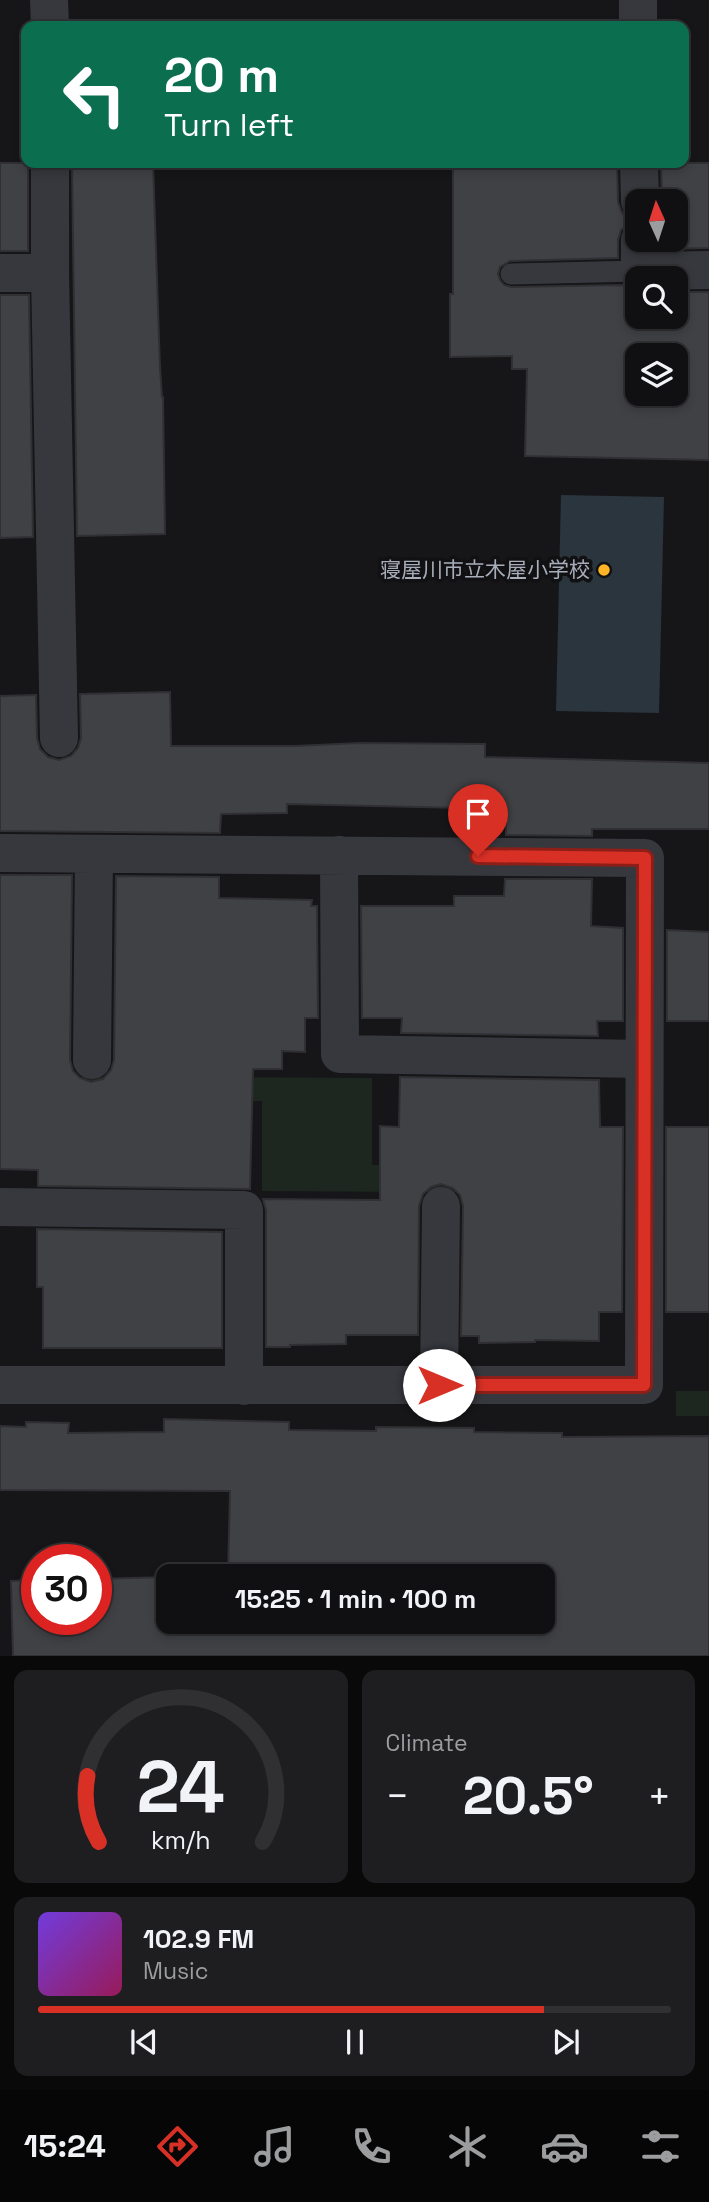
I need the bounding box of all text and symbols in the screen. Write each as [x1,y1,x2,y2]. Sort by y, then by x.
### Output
text: 20 m [164,44,279,106]
icon: left [49,49,140,140]
text: Turn left [164,105,294,145]
north arrow [625,189,688,252]
map controls [625,189,688,406]
button: search [625,266,688,329]
button: layers [625,343,688,406]
place label: 寝屋川市立木屋小学校 [380,556,590,583]
marker: 寝屋川市立木屋小学校 [596,562,612,578]
pin [448,784,508,856]
icon: arrive [459,795,497,833]
position arrow [402,1348,476,1422]
speed limit sign: 30 [21,1544,112,1635]
text: 15:25 · 1 min · 100 m [235,1582,476,1616]
text: Climate [386,1728,468,1758]
text: 24 [137,1741,225,1834]
text: 20.5° [463,1763,594,1829]
text: − [386,1772,409,1820]
text: + [647,1772,671,1820]
text: km/h [151,1824,211,1856]
text: 102.9 FM [143,1922,254,1956]
text: Music [143,1956,208,1986]
icon: previous [125,2023,163,2061]
icon: pause [336,2023,374,2061]
icon: next [547,2023,585,2061]
icon: directions [153,2122,202,2171]
icon: music [250,2122,299,2171]
icon: phone [347,2122,396,2171]
icon: climate [443,2122,492,2171]
icon: car [540,2122,589,2171]
icon: filters [636,2122,685,2171]
text: 15:24 [24,2126,106,2166]

